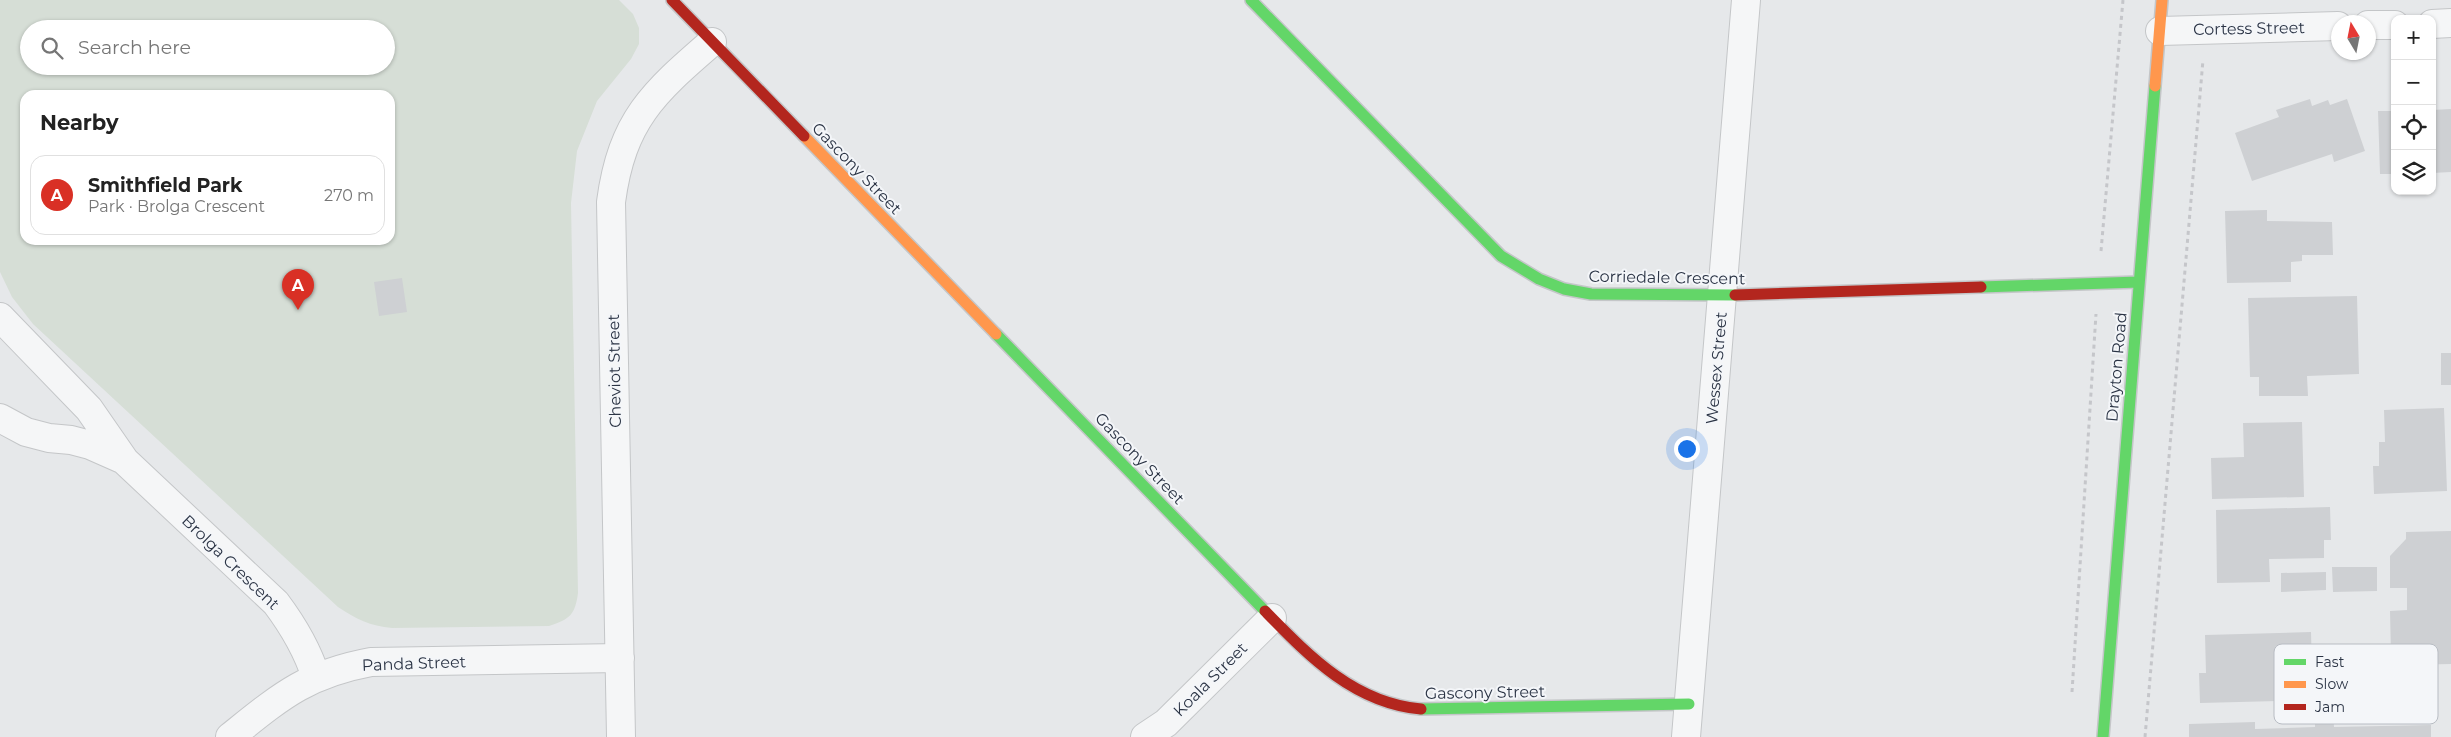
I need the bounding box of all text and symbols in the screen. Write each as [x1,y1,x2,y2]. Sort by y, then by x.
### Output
north arrow [2331,15,2376,60]
map controls [2391,15,2436,195]
button: + [2391,15,2436,60]
street label: Cortess Street [2193,18,2306,39]
search box [20,20,395,75]
icon: search [38,34,66,62]
text: Search here [78,36,191,59]
button: − [2391,60,2436,105]
button: locate [2391,105,2436,150]
text: Nearby [40,110,119,135]
street label: Gascony Street [808,118,906,219]
button: layers [2391,150,2436,195]
text: Smithfield Park [88,174,242,197]
text: A [51,186,63,205]
text: 270 m [324,186,374,205]
text: Park · Brolga Crescent [88,197,265,216]
street label: Corriedale Crescent [1588,267,1746,288]
pin: A [282,269,314,310]
street label: Wessex Street [1702,311,1731,425]
street label: Drayton Road [2102,311,2131,423]
street label: Cheviot Street [604,313,625,428]
street label: Gascony Street [1091,408,1189,509]
your location [1674,436,1700,462]
street label: Brolga Crescent [178,511,284,614]
street label: Koala Street [1169,638,1252,720]
legend [2274,644,2438,724]
street label: Panda Street [362,652,467,675]
text: Fast [2315,653,2345,671]
text: Slow [2315,675,2349,693]
street label: Gascony Street [1425,682,1546,703]
text: Jam [2314,698,2345,716]

